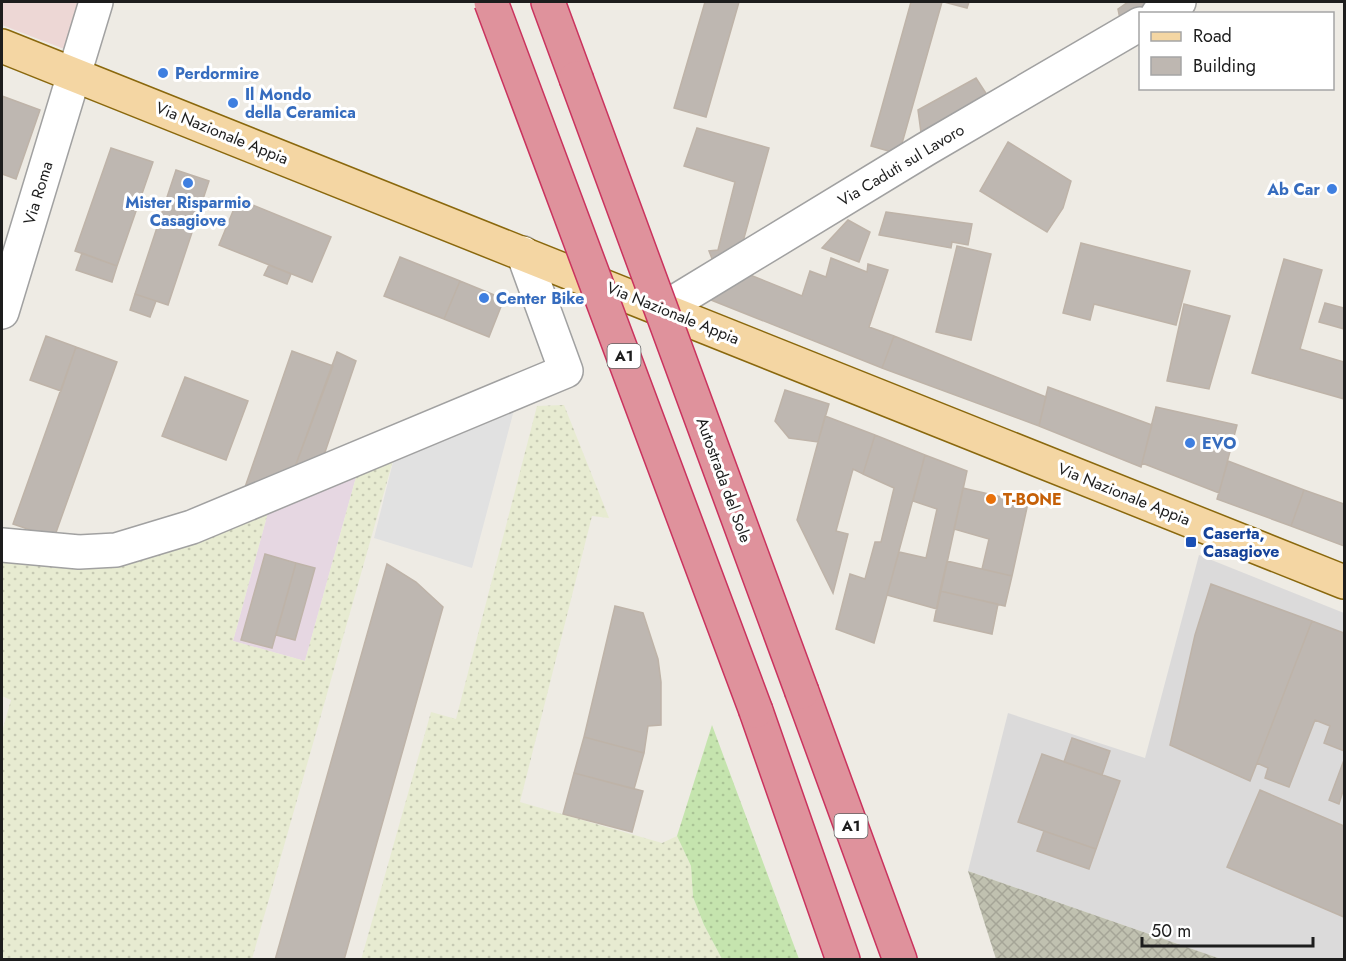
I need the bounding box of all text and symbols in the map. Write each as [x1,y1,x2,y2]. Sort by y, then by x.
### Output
legend [1139,12,1334,90]
text: Road [1193,23,1232,49]
text: Building [1193,53,1256,79]
place label: Perdormire [175,62,259,85]
marker: Perdormire [156,66,170,80]
place label: Il Mondo della Ceramica [245,83,356,124]
street label: Via Nazionale Appia [152,96,292,170]
marker: Il Mondo della Ceramica [226,96,240,110]
street label: Via Caduti sul Lavoro [833,118,969,212]
street label: Via Roma [17,159,59,227]
marker: Mister Risparmio Casagiove [181,176,195,190]
place label: Ab Car [1266,178,1320,201]
marker: Ab Car [1325,182,1339,196]
place label: Mister Risparmio Casagiove [125,191,251,232]
street label: Via Nazionale Appia [603,276,743,350]
place label: Center Bike [496,287,584,310]
marker: Center Bike [477,291,491,305]
road number: A1 [608,344,640,368]
street label: Autostrada del Sole [691,414,757,546]
place label: EVO [1202,432,1236,455]
marker: EVO [1183,436,1197,450]
street label: Via Nazionale Appia [1054,457,1194,531]
place label: T-BONE [1003,488,1062,511]
marker: T-BONE [984,492,998,506]
place label: Caserta, Casagiove [1203,522,1280,563]
marker: Caserta, Casagiove [1184,535,1198,549]
road number: A1 [834,814,868,838]
scale bar [1142,910,1313,948]
text: 50 m [1151,918,1191,944]

